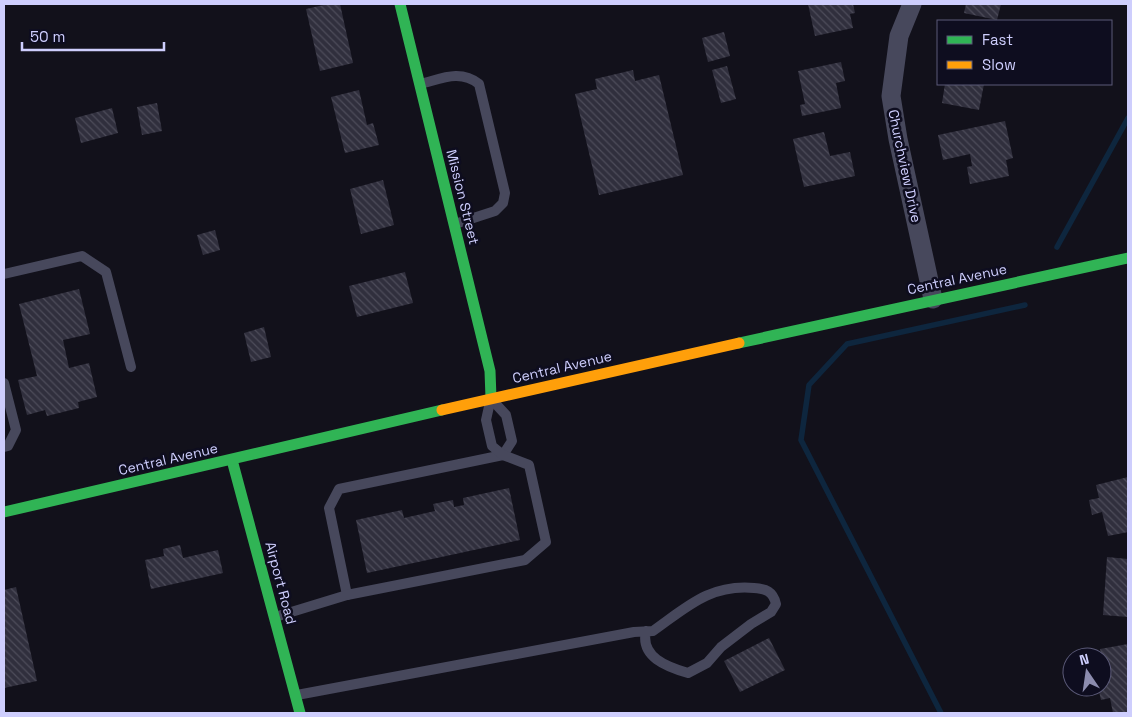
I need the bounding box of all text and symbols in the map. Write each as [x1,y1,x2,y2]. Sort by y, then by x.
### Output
scale bar [22,20,165,52]
legend [937,20,1112,85]
text: 50 m [30,27,65,46]
text: Fast [982,30,1013,49]
text: Slow [982,55,1016,74]
street label: Churchview Drive [884,108,926,224]
street label: Mission Street [442,148,484,246]
street label: Central Avenue [905,260,1009,298]
street label: Central Avenue [511,347,613,387]
street label: Central Avenue [117,439,219,479]
street label: Airport Road [261,540,301,626]
north arrow [1062,647,1112,697]
text: N [1077,650,1091,669]

